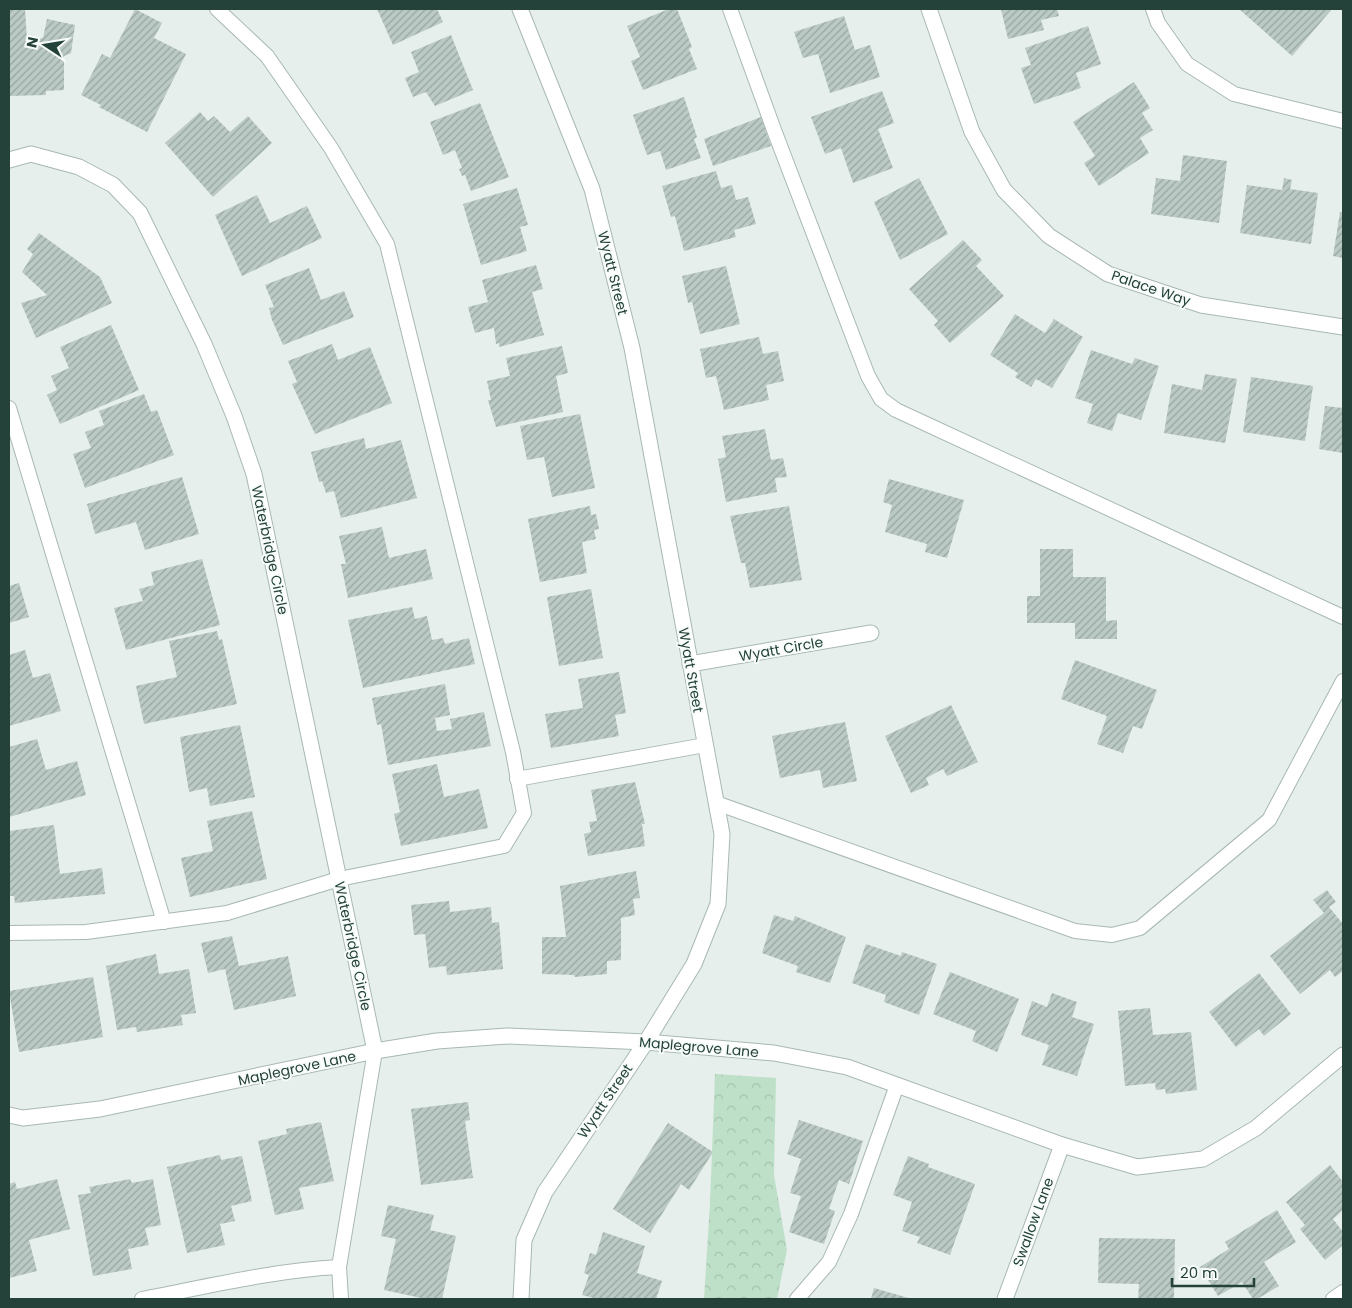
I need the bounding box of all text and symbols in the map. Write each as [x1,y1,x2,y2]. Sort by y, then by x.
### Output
north arrow [20,20,70,70]
text: N [21,35,43,50]
street label: Wyatt Street [593,229,633,317]
street label: Palace Way [1109,265,1193,311]
street label: Waterbridge Circle [247,484,294,617]
street label: Wyatt Street [674,626,708,714]
street label: Wyatt Circle [737,632,825,666]
street label: Waterbridge Circle [330,880,377,1013]
street label: Maplegrove Lane [638,1032,760,1062]
street label: Maplegrove Lane [236,1046,358,1090]
street label: Wyatt Street [573,1060,637,1142]
street label: Swallow Lane [1008,1174,1058,1269]
scale bar [1172,1256,1254,1288]
text: 20 m [1180,1262,1218,1283]

